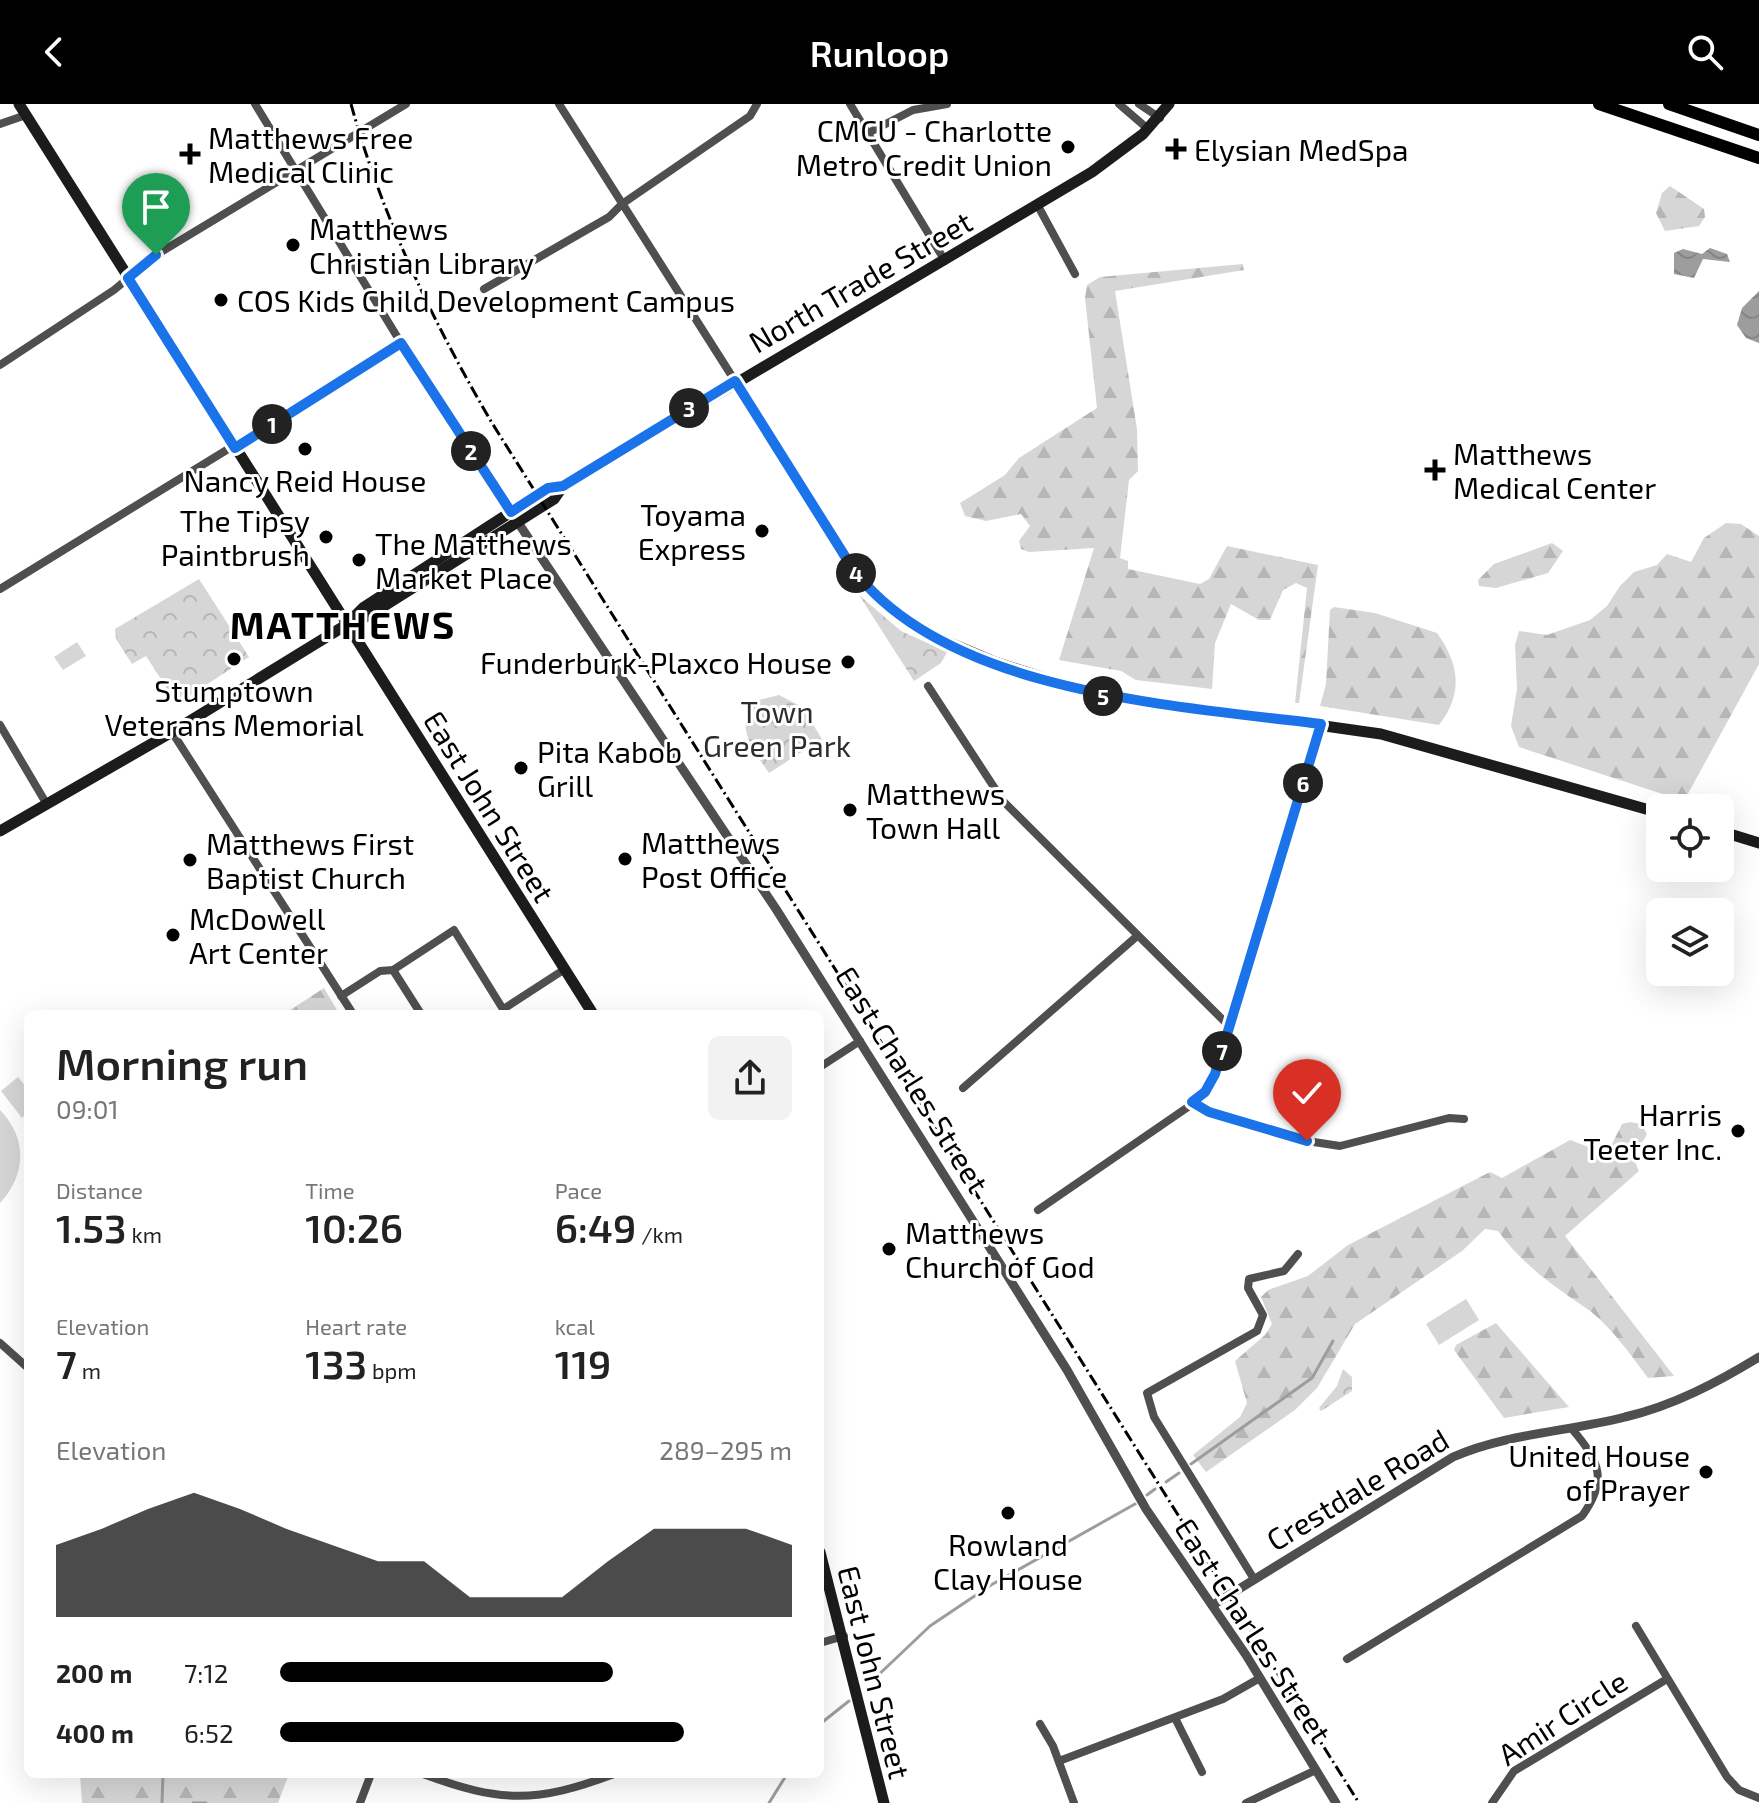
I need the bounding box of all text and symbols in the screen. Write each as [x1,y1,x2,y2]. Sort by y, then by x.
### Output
icon: back [32,30,76,74]
icon: search [1683,30,1727,74]
text: Runloop [810,31,949,74]
place label: CMCU - Charlotte Metro Credit Union [796,112,1052,182]
place label: Matthews Free Medical Clinic [208,119,413,189]
place label: Elysian MedSpa [1194,131,1409,167]
marker: CMCU - Charlotte Metro Credit Union [1059,138,1077,156]
marker: Elysian MedSpa [1165,138,1187,160]
marker: Matthews Free Medical Clinic [179,143,201,165]
pin [122,173,190,255]
icon: arrive [134,185,178,229]
street label: North Trade Street [742,203,978,359]
place label: Matthews Christian Library [309,210,534,280]
marker: Matthews Christian Library [284,236,302,254]
place label: COS Kids Child Development Campus [237,282,735,318]
marker: COS Kids Child Development Campus [212,291,230,309]
pin: 3 [669,388,709,428]
text: 3 [683,395,695,421]
pin: 1 [252,404,292,444]
text: 1 [267,411,277,437]
pin: 2 [451,431,491,471]
place label: Matthews Medical Center [1453,435,1656,505]
text: 2 [465,438,477,464]
marker: Nancy Reid House [296,440,314,458]
marker: Matthews Medical Center [1424,459,1446,481]
place label: Nancy Reid House [184,462,426,498]
place label: Toyama Express [638,496,746,566]
place label: The Tipsy Paintbrush [161,502,310,572]
marker: Toyama Express [753,522,771,540]
place label: The Matthews Market Place [375,525,572,595]
marker: The Tipsy Paintbrush [317,528,335,546]
marker: The Matthews Market Place [350,551,368,569]
pin: 4 [836,553,876,593]
text: 4 [849,560,863,586]
district label: MATTHEWS [230,601,456,647]
place label: Funderburk-Plaxco House [480,644,832,680]
marker: Stumptown Veterans Memorial [225,650,243,668]
marker: Funderburk-Plaxco House [839,653,857,671]
place label: Stumptown Veterans Memorial [104,672,364,742]
pin: 5 [1083,676,1123,716]
text: 5 [1097,683,1109,709]
park label: Town Green Park [703,693,851,763]
street label: East John Street [417,704,563,908]
place label: Pita Kabob Grill [537,733,682,803]
marker: Pita Kabob Grill [512,759,530,777]
pin: 6 [1283,763,1323,803]
text: 6 [1297,770,1309,796]
place label: Matthews Town Hall [866,775,1005,845]
map controls [1646,794,1734,986]
button: locate [1646,794,1734,882]
marker: Matthews Town Hall [841,801,859,819]
place label: Matthews Post Office [641,824,787,894]
place label: Matthews First Baptist Church [206,825,414,895]
marker: Matthews Post Office [616,850,634,868]
marker: Matthews First Baptist Church [181,851,199,869]
button: layers [1646,898,1734,986]
place label: McDowell Art Center [189,900,328,970]
marker: McDowell Art Center [164,926,182,944]
street label: East Charles Street [829,959,997,1199]
pin: 7 [1202,1031,1242,1071]
text: Morning run [56,1036,308,1089]
button: share [708,1036,792,1120]
text: 7 [1216,1038,1228,1064]
pin [1273,1059,1341,1141]
icon: check [1285,1071,1329,1115]
text: 09:01 [56,1093,119,1124]
place label: Harris Teeter Inc. [1583,1096,1722,1166]
marker: Harris Teeter Inc. [1729,1122,1747,1140]
text: Distance [56,1177,143,1203]
text: Time [305,1177,355,1203]
text: Pace [555,1177,602,1203]
text: 1.53 [56,1203,127,1251]
text: 10:26 [305,1203,403,1251]
text: 6:49 [555,1203,636,1251]
place label: Matthews Church of God [905,1214,1095,1284]
text: km [127,1221,162,1247]
text: /km [636,1221,683,1247]
marker: Matthews Church of God [880,1240,898,1258]
text: Elevation [56,1313,149,1339]
text: Heart rate [305,1313,407,1339]
text: kcal [555,1313,595,1339]
text: 7 [56,1339,77,1387]
text: 133 [305,1339,367,1387]
text: 119 [555,1339,611,1387]
text: m [77,1357,101,1383]
text: bpm [367,1357,417,1383]
street label: Crestdale Road [1259,1421,1455,1557]
text: Elevation [56,1434,166,1465]
text: 289–295 m [659,1434,792,1465]
place label: United House of Prayer [1508,1437,1690,1507]
marker: United House of Prayer [1697,1463,1715,1481]
marker: Rowland Clay House [999,1504,1017,1522]
street label: East Charles Street [1168,1511,1340,1749]
place label: Rowland Clay House [933,1526,1083,1596]
street label: East John Street [831,1562,919,1782]
text: 200 m [56,1657,132,1688]
text: 7:12 [184,1657,228,1688]
street label: Amir Circle [1491,1662,1633,1772]
text: 400 m [56,1717,134,1748]
text: 6:52 [184,1717,234,1748]

